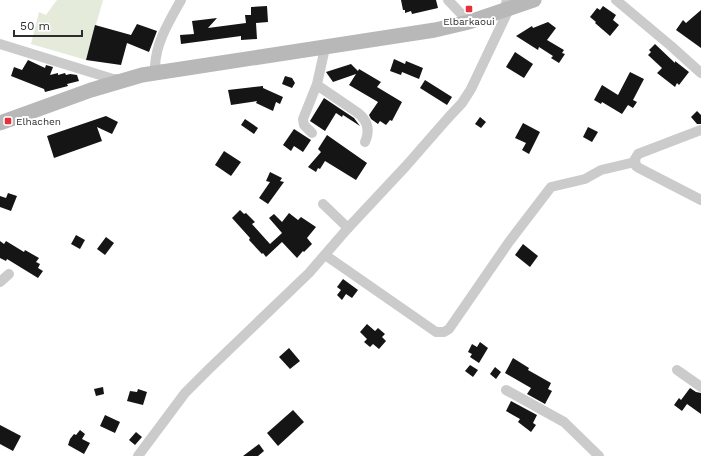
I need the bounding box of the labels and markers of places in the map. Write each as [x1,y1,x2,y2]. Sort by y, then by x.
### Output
marker: Elbarkaoui [464,4,474,14]
place label: Elbarkaoui [443,16,495,27]
marker: Elhachen [3,116,13,126]
place label: Elhachen [16,116,61,127]

